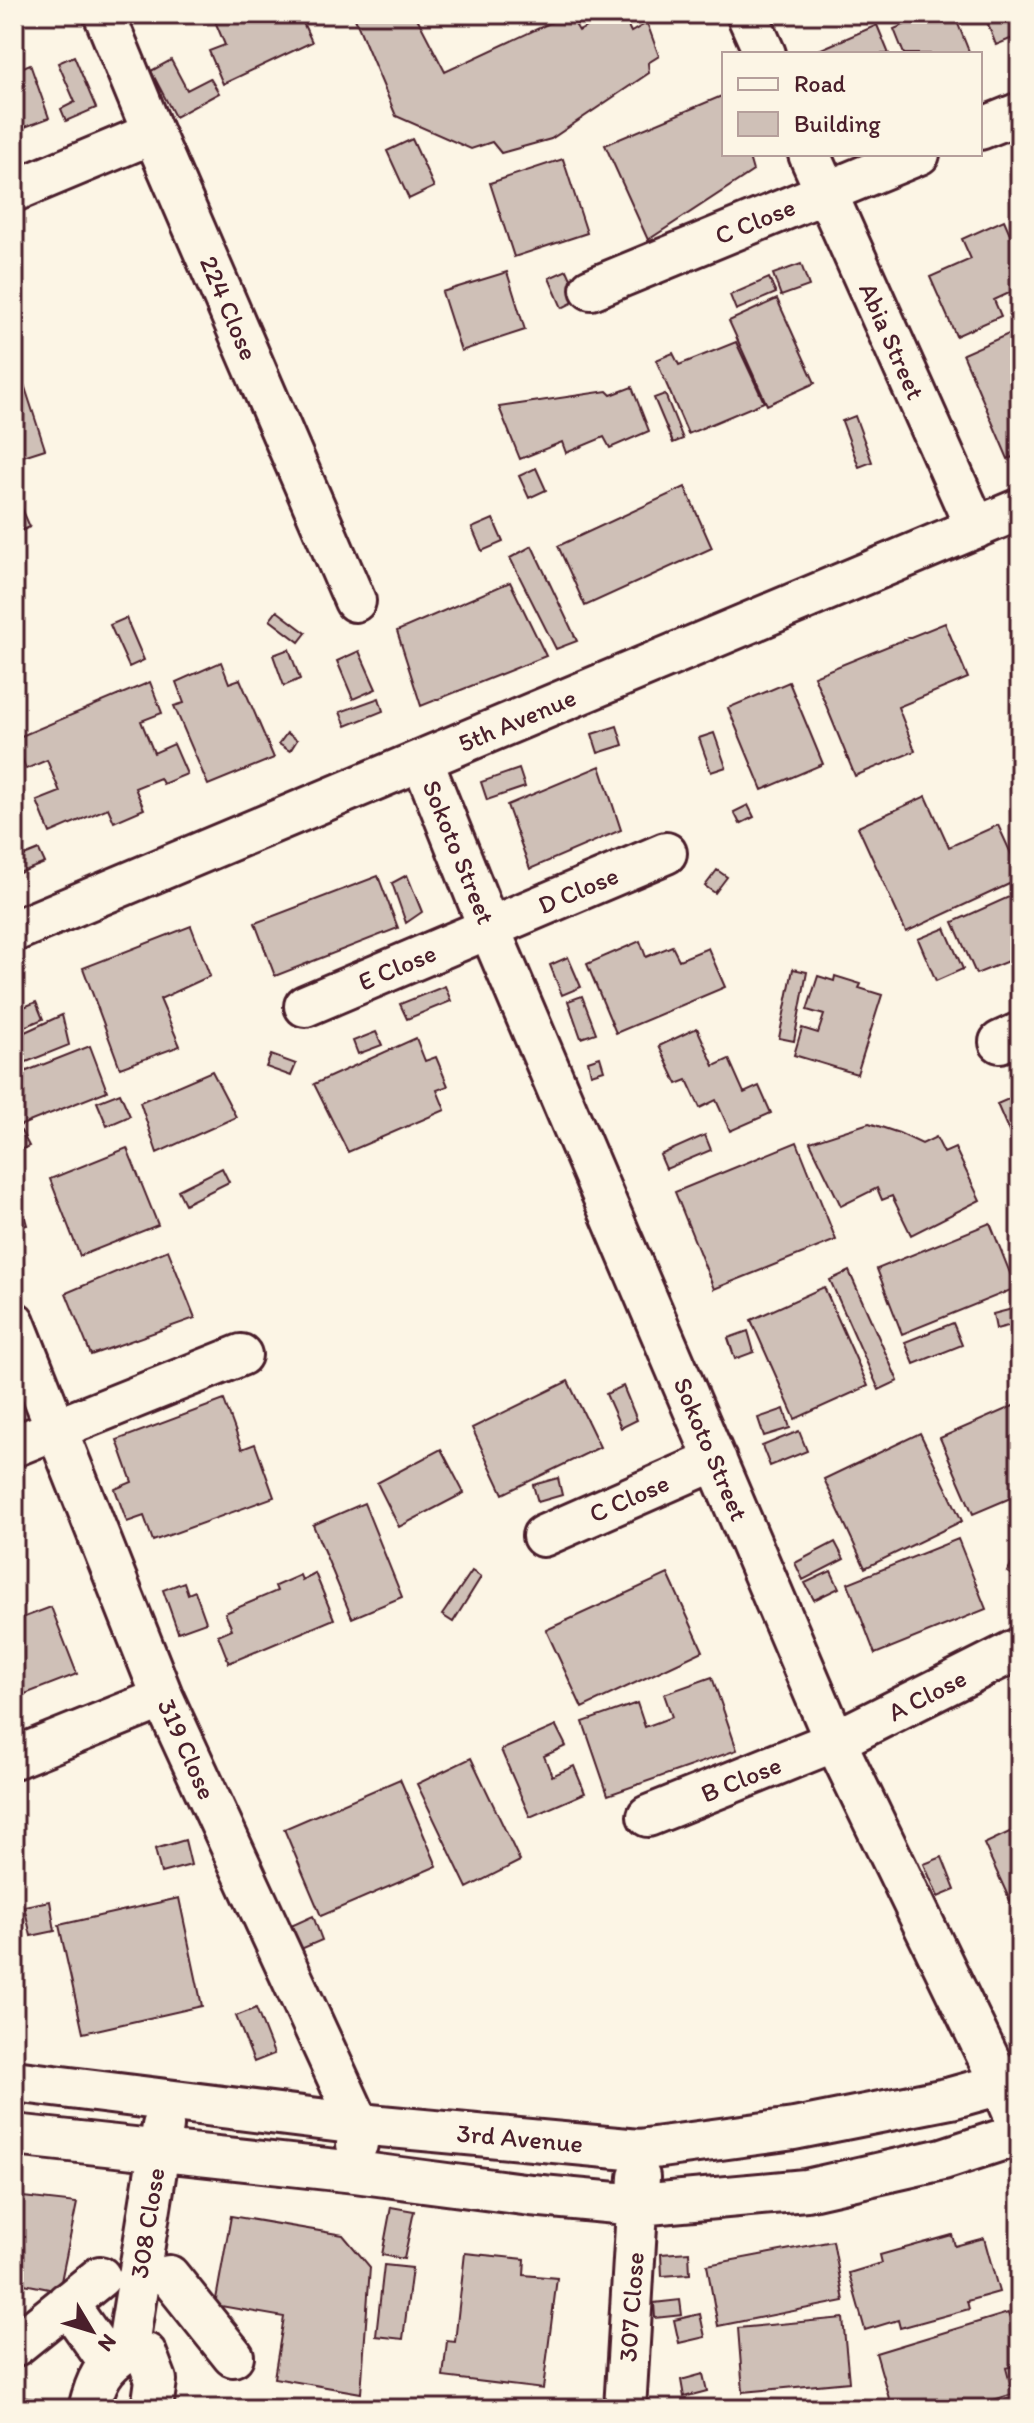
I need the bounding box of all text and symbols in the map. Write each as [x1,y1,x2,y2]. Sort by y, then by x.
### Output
legend [722,52,982,156]
text: Road [794,69,846,98]
text: Building [794,109,881,138]
street label: C Close [710,190,800,252]
street label: 224 Close [193,251,265,365]
street label: Abia Street [852,277,932,405]
street label: 5th Avenue [453,681,581,759]
street label: Sokoto Street [416,775,503,929]
street label: D Close [533,859,623,921]
street label: E Close [353,936,441,998]
street label: Sokoto Street [666,1373,756,1526]
street label: C Close [584,1466,674,1530]
street label: A Close [882,1662,972,1728]
street label: 319 Close [151,1694,223,1804]
street label: B Close [696,1748,786,1810]
street label: 3rd Avenue [455,2117,585,2159]
street label: 308 Close [122,2165,172,2281]
street label: 307 Close [611,2251,651,2363]
north arrow [52,2291,132,2371]
text: N [92,2329,123,2357]

